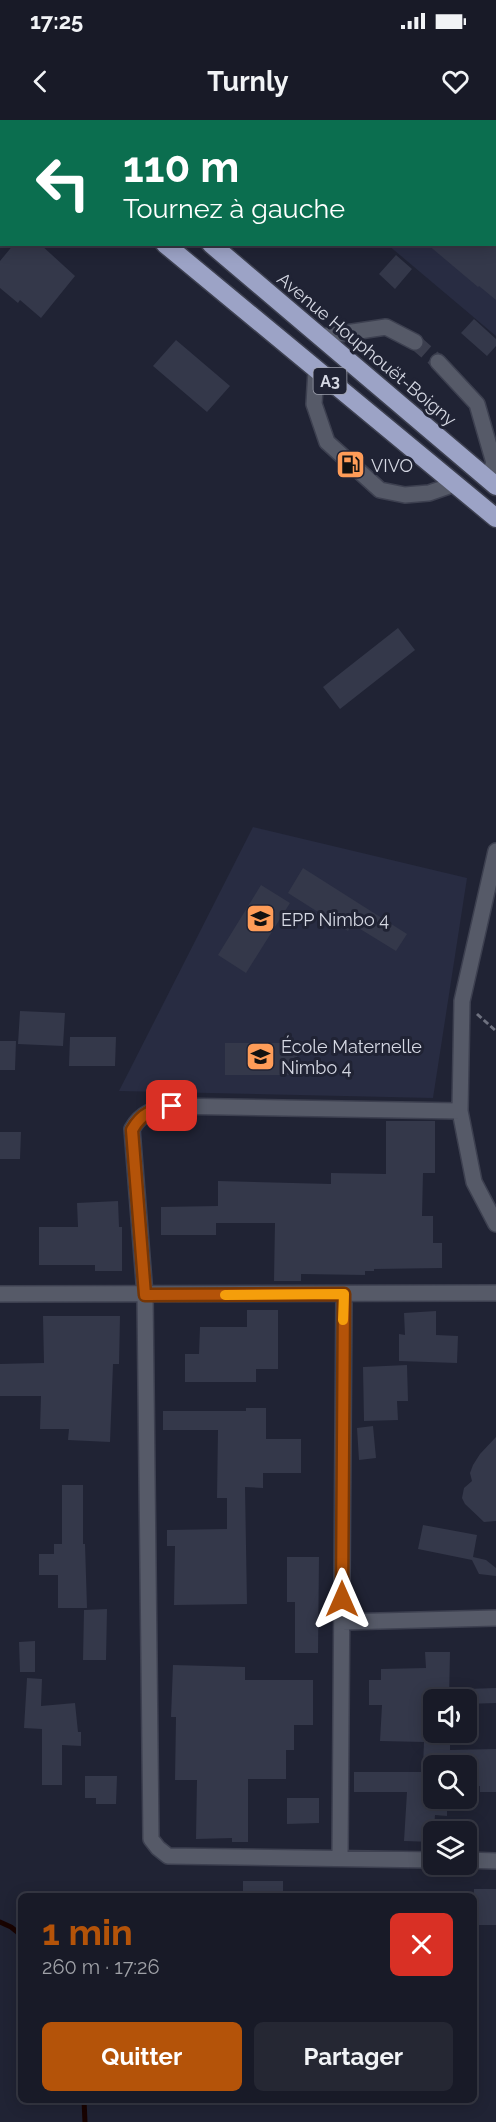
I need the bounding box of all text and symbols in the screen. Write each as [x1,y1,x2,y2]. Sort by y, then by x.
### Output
text: 17:25 [30,8,83,34]
icon: back [24,65,57,98]
icon: heart [439,65,472,98]
text: Turnly [207,66,289,97]
text: 110 m [123,143,239,192]
icon: left [24,144,102,222]
text: Tournez à gauche [123,193,345,224]
street label: Avenue Houphouët-Boigny [273,268,461,430]
road number: A3 [314,368,346,394]
fuel station icon: VIVO [334,449,366,481]
place label: VIVO [371,455,413,476]
school or university icon: EPP Nimbo 4 [244,903,276,935]
place label: EPP Nimbo 4 [281,909,389,930]
place label: École Maternelle Nimbo 4 [281,1035,422,1078]
school or university icon: École Maternelle Nimbo 4 [244,1040,276,1072]
pin [146,1080,197,1131]
icon: arrive [155,1089,188,1122]
position arrow [310,1567,374,1631]
map controls [423,1689,477,1875]
button: sound [423,1689,477,1743]
button: search [423,1755,477,1809]
button: layers [423,1821,477,1875]
text: 1 min [42,1911,133,1953]
button: close [390,1913,453,1976]
text: 260 m · 17:26 [42,1955,160,1979]
button: Quitter [42,2022,242,2091]
button: Partager [254,2022,453,2091]

